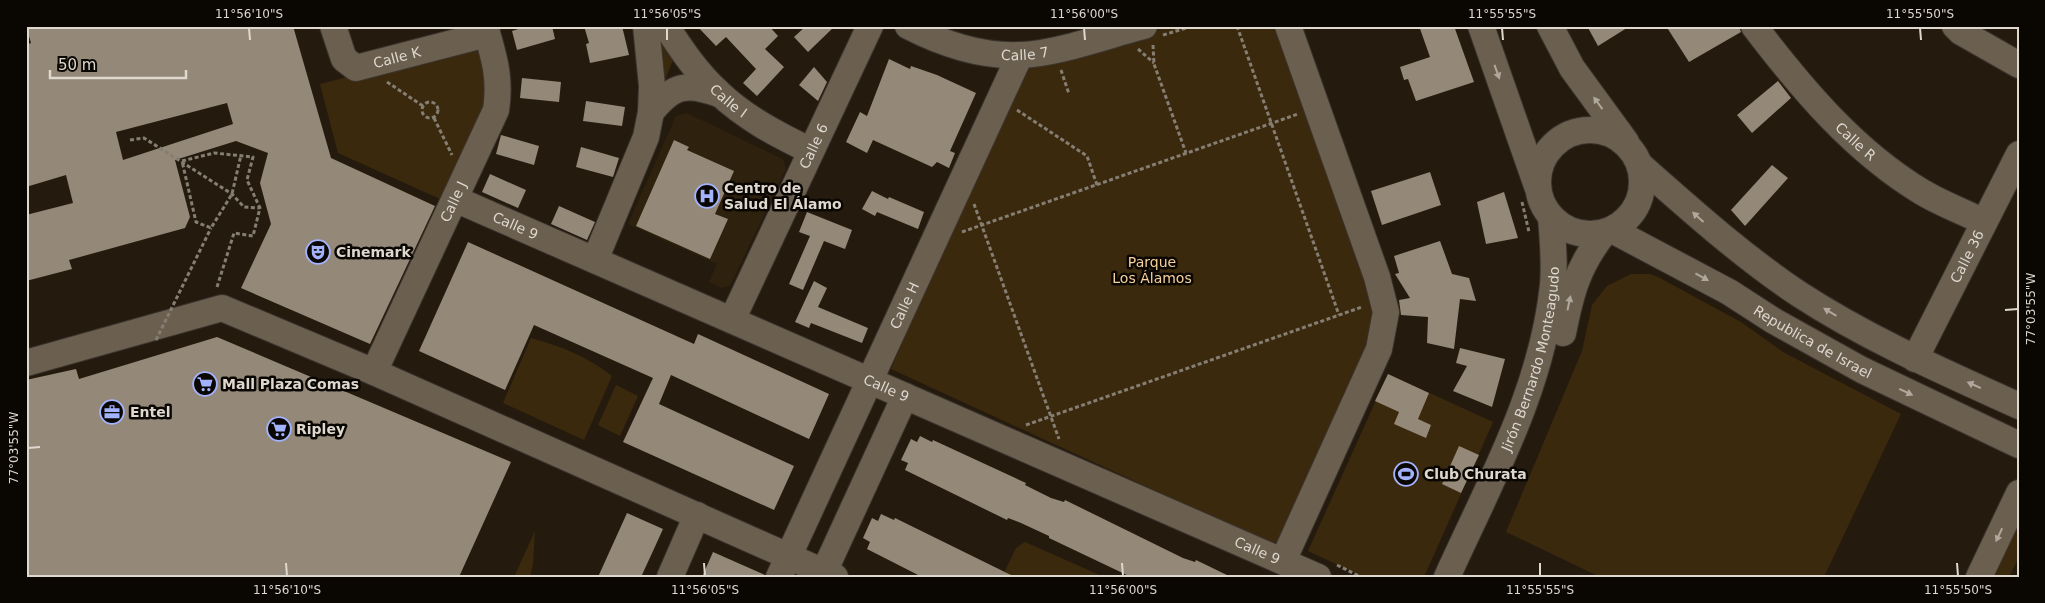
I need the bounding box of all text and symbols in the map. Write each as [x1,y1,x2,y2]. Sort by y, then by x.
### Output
text: 11°56'10"S [215,7,283,21]
text: 11°56'05"S [633,7,701,21]
text: 11°56'00"S [1050,7,1118,21]
text: 11°55'55"S [1468,7,1536,21]
text: 11°55'50"S [1886,7,1954,21]
street label: Calle K [371,43,423,71]
street label: Calle 7 [1001,44,1050,63]
scale bar [50,48,186,80]
text: 50 m [58,56,96,74]
one-way arrow [1493,65,1501,80]
street label: Calle I [707,81,750,121]
one-way arrow [1592,97,1603,110]
street label: Calle R [1832,119,1879,164]
street label: Calle 6 [796,121,831,171]
street label: Calle J [437,179,470,225]
place label: Centro de Salud El Álamo [724,180,842,212]
hospital icon: Centro de Salud El Álamo [694,183,720,209]
street label: Calle 9 [490,208,541,242]
one-way arrow [1692,211,1705,222]
street label: Calle 36 [1947,227,1987,286]
theatre icon: Cinemark [305,239,331,265]
place label: Cinemark [336,244,411,260]
park label: Parque Los Álamos [1112,254,1192,286]
street label: Jirón Bernardo Monteagudo [1498,266,1562,455]
one-way arrow [1694,273,1709,281]
text: 77°03'55"W [2024,273,2038,345]
street label: Calle H [887,280,922,331]
one-way arrow [1565,295,1573,310]
street label: Republica de Israel [1751,302,1874,381]
one-way arrow [1822,308,1837,316]
supermarket icon: Mall Plaza Comas [192,371,218,397]
street label: Calle 9 [861,371,912,405]
place label: Mall Plaza Comas [222,376,359,392]
one-way arrow [1967,381,1981,389]
one-way arrow [1899,388,1913,396]
office icon: Entel [99,399,125,425]
place label: Entel [130,404,171,420]
text: 77°03'55"W [7,412,21,484]
supermarket icon: Ripley [266,416,292,442]
place label: Ripley [296,421,345,437]
sports icon: Club Churata [1393,461,1419,487]
place label: Club Churata [1424,466,1527,482]
one-way arrow [1995,528,2003,542]
street label: Calle 9 [1232,533,1283,567]
text: 11°56'10"S [253,583,321,597]
text: 11°56'05"S [671,583,739,597]
text: 11°56'00"S [1089,583,1157,597]
text: 11°55'55"S [1506,583,1574,597]
text: 11°55'50"S [1924,583,1992,597]

